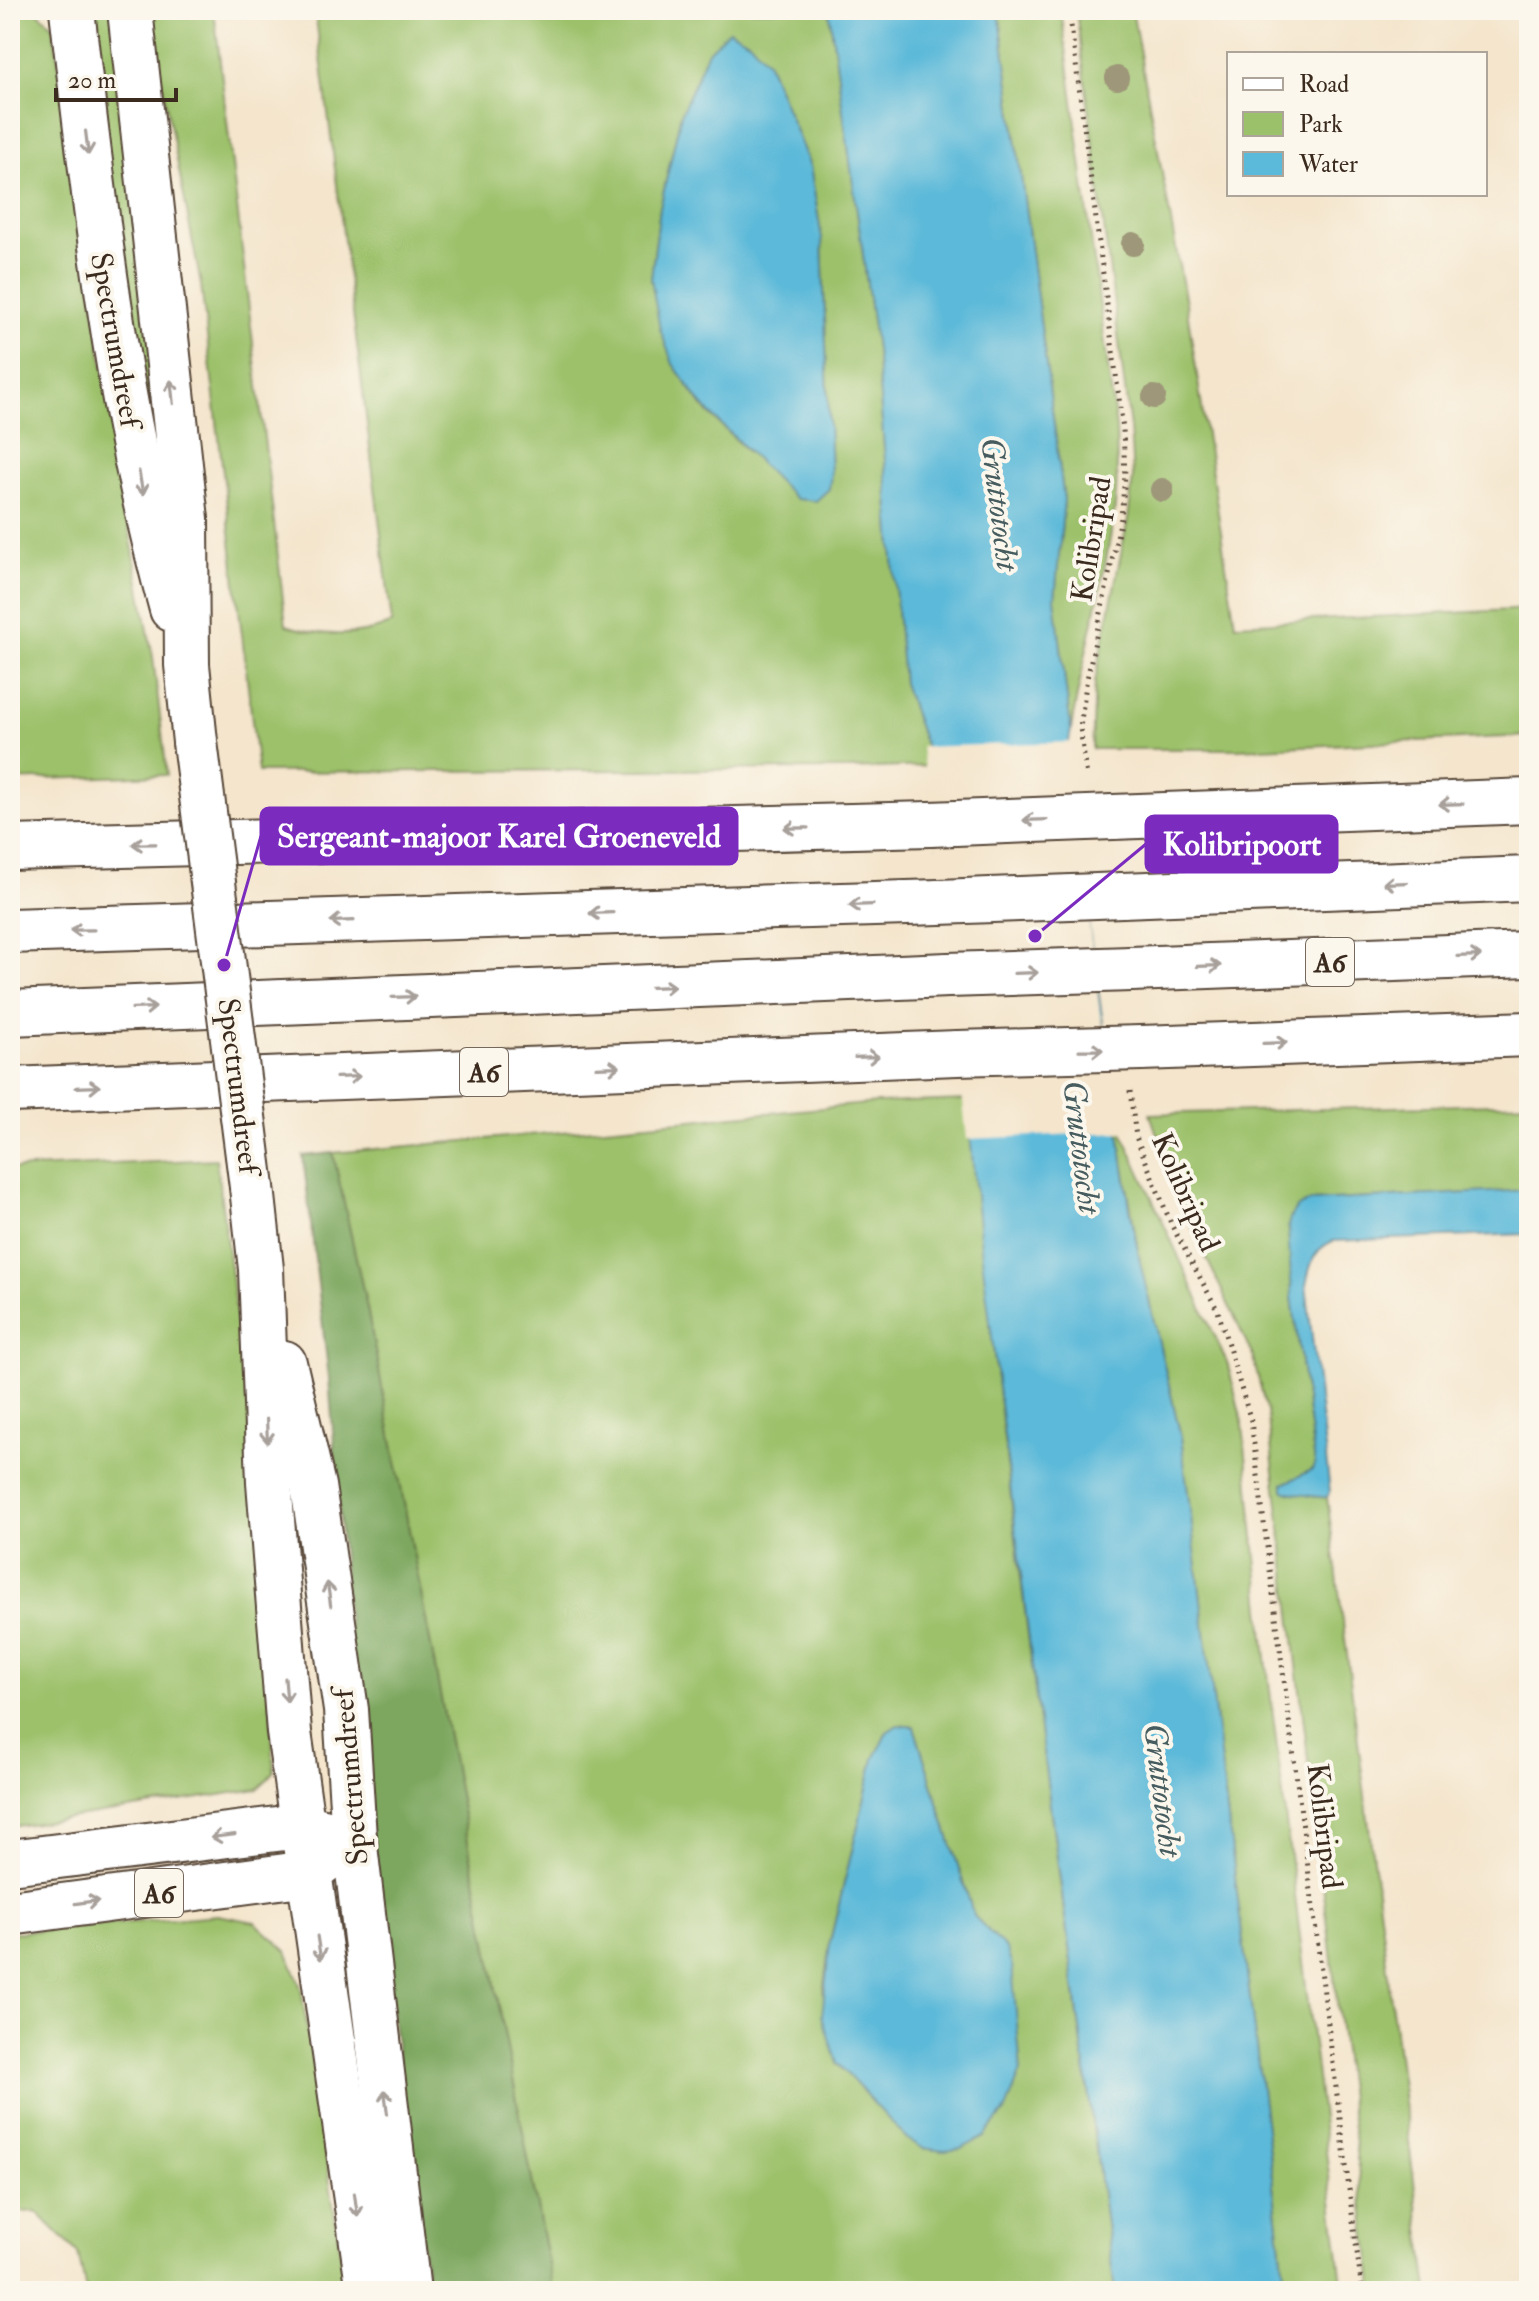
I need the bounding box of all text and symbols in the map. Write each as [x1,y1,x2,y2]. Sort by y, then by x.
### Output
scale bar [56,52,176,102]
legend [1227,52,1487,196]
text: 20 m [68,65,117,96]
text: Road [1299,69,1349,100]
text: Park [1299,109,1343,140]
one-way arrow [80,129,95,156]
text: Water [1298,149,1358,180]
street label: Spectrumdreef [82,250,150,435]
one-way arrow [165,379,180,406]
water label: Gruttotocht [971,435,1027,575]
one-way arrow [135,469,150,495]
street label: Kolibripad [1063,474,1120,604]
one-way arrow [1438,797,1465,812]
callout: Sergeant-majoor Karel Groeneveld [261,808,737,864]
one-way arrow [1022,813,1049,828]
callout: Kolibripoort [1146,816,1337,872]
text: Sergeant-majoor Karel Groeneveld [277,817,721,857]
one-way arrow [783,820,810,835]
text: Kolibripoort [1163,825,1322,865]
one-way arrow [131,837,158,852]
one-way arrow [1382,876,1409,891]
one-way arrow [848,897,875,912]
one-way arrow [588,905,615,921]
one-way arrow [329,914,356,929]
one-way arrow [69,922,96,937]
road number: A6 [1306,938,1354,986]
one-way arrow [1455,949,1482,964]
one-way arrow [1195,959,1222,974]
one-way arrow [1012,965,1039,980]
one-way arrow [649,979,676,994]
one-way arrow [390,990,417,1005]
street label: Spectrumdreef [209,996,268,1180]
one-way arrow [130,1000,157,1015]
one-way arrow [1261,1036,1288,1051]
one-way arrow [1077,1042,1104,1057]
road number: A6 [460,1048,508,1096]
one-way arrow [853,1049,880,1064]
one-way arrow [594,1059,621,1074]
one-way arrow [334,1070,361,1085]
water label: Gruttotocht [1053,1078,1109,1218]
one-way arrow [74,1080,101,1095]
street label: Kolibripad [1143,1127,1228,1258]
one-way arrow [259,1417,274,1444]
one-way arrow [321,1582,336,1607]
one-way arrow [278,1676,293,1703]
street label: Spectrumdreef [324,1683,377,1867]
water label: Gruttotocht [1134,1721,1190,1861]
street label: Kolibripad [1298,1761,1351,1891]
one-way arrow [211,1829,236,1844]
road number: A6 [135,1869,183,1917]
one-way arrow [74,1894,99,1909]
one-way arrow [312,1935,327,1960]
one-way arrow [378,2089,393,2116]
one-way arrow [349,2191,364,2218]

